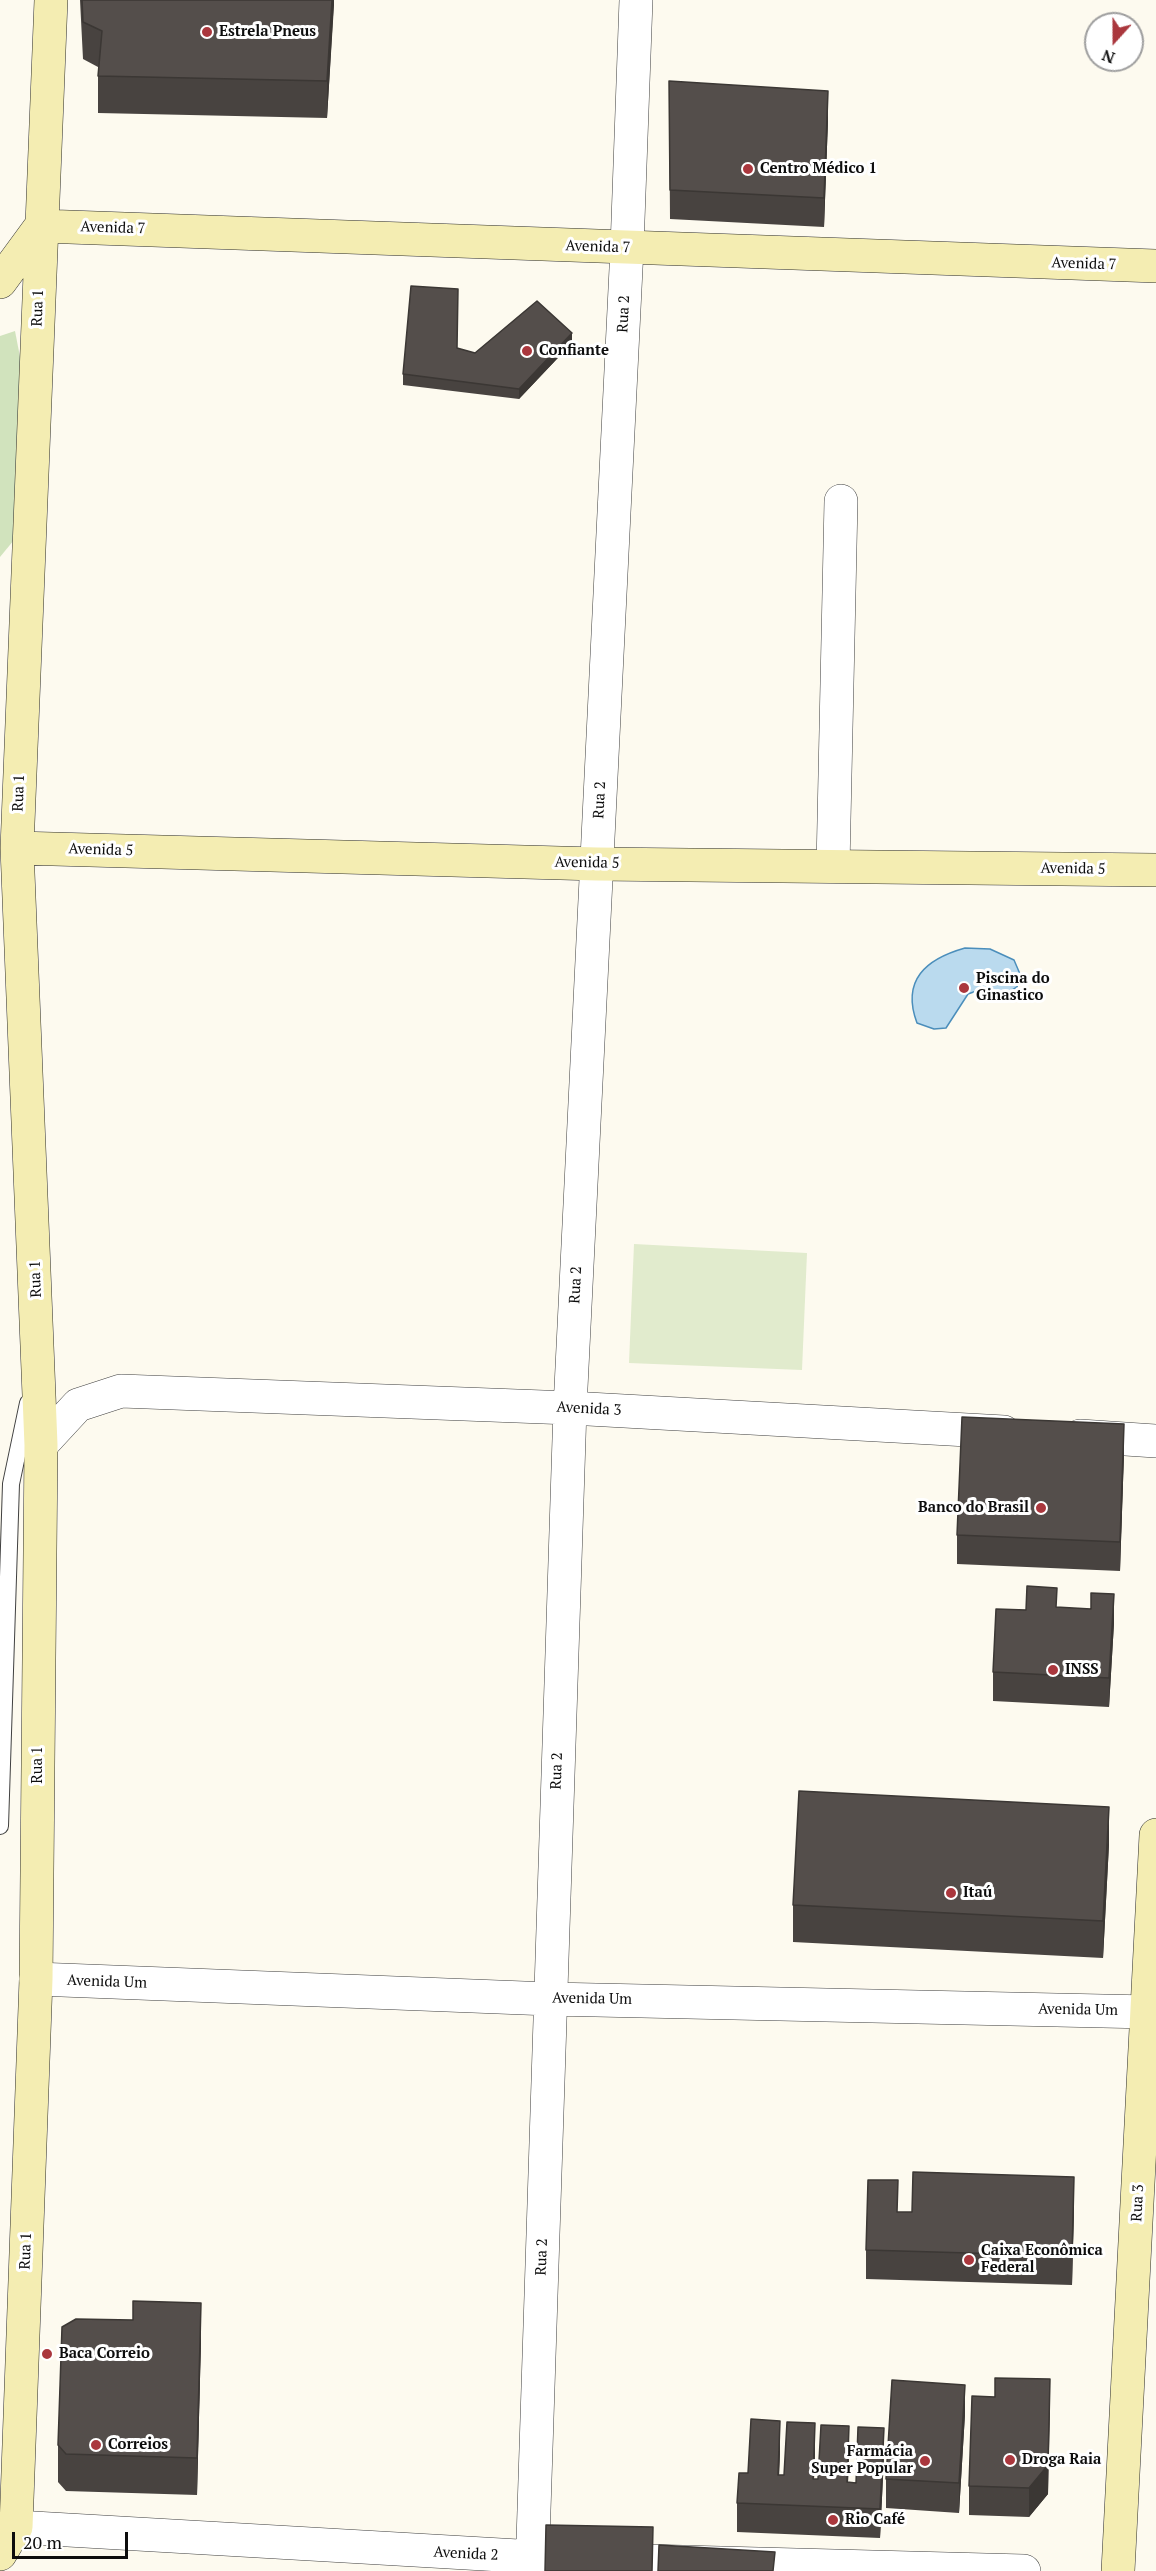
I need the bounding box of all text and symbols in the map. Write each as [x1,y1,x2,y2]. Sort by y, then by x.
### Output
north arrow [1084,12,1144,72]
place label: Estrela Pneus [219,23,316,41]
marker: Estrela Pneus [200,25,214,39]
text: N [1099,44,1118,69]
place label: Centro Médico 1 [760,160,877,178]
marker: Centro Médico 1 [741,162,755,176]
street label: Avenida 7 [80,218,146,238]
street label: Avenida 7 [565,237,631,257]
street label: Avenida 7 [1051,254,1117,274]
street label: Rua 1 [28,289,48,327]
street label: Rua 2 [614,295,634,333]
place label: Confiante [539,342,609,360]
marker: Confiante [520,344,534,358]
street label: Rua 1 [9,774,29,812]
street label: Rua 2 [590,781,610,819]
street label: Avenida 5 [68,840,134,860]
street label: Avenida 5 [554,853,620,873]
street label: Avenida 5 [1040,859,1106,879]
place label: Piscina do Ginastico [976,970,1050,1005]
marker: Piscina do Ginastico [957,981,971,995]
street label: Rua 1 [26,1260,46,1298]
street label: Rua 2 [566,1266,586,1304]
street label: Avenida 3 [556,1398,622,1420]
place label: Banco do Brasil [918,1499,1029,1517]
marker: Banco do Brasil [1034,1501,1048,1515]
place label: INSS [1065,1661,1099,1679]
marker: INSS [1046,1663,1060,1677]
street label: Rua 1 [29,1746,47,1784]
street label: Rua 2 [547,1752,567,1790]
place label: Itaú [963,1884,992,1902]
marker: Itaú [944,1886,958,1900]
street label: Avenida Um [67,1972,147,1992]
street label: Avenida Um [552,1989,632,2009]
street label: Avenida Um [1038,2000,1118,2020]
street label: Rua 3 [1128,2184,1148,2222]
street label: Rua 1 [16,2232,36,2270]
street label: Rua 2 [532,2238,552,2276]
place label: Caixa Econômica Federal [981,2242,1103,2277]
marker: Caixa Econômica Federal [962,2253,976,2267]
place label: Baca Correio [59,2345,150,2363]
marker: Baca Correio [40,2347,54,2361]
place label: Correios [108,2436,168,2454]
marker: Correios [89,2438,103,2452]
place label: Farmácia Super Popular [811,2443,913,2478]
place label: Droga Raia [1022,2451,1101,2469]
marker: Droga Raia [1003,2453,1017,2467]
marker: Farmácia Super Popular [918,2454,932,2468]
place label: Rio Café [845,2511,905,2529]
marker: Rio Café [826,2513,840,2527]
scale bar [15,2520,130,2558]
text: 20 m [23,2530,62,2554]
street label: Avenida 2 [433,2543,499,2565]

